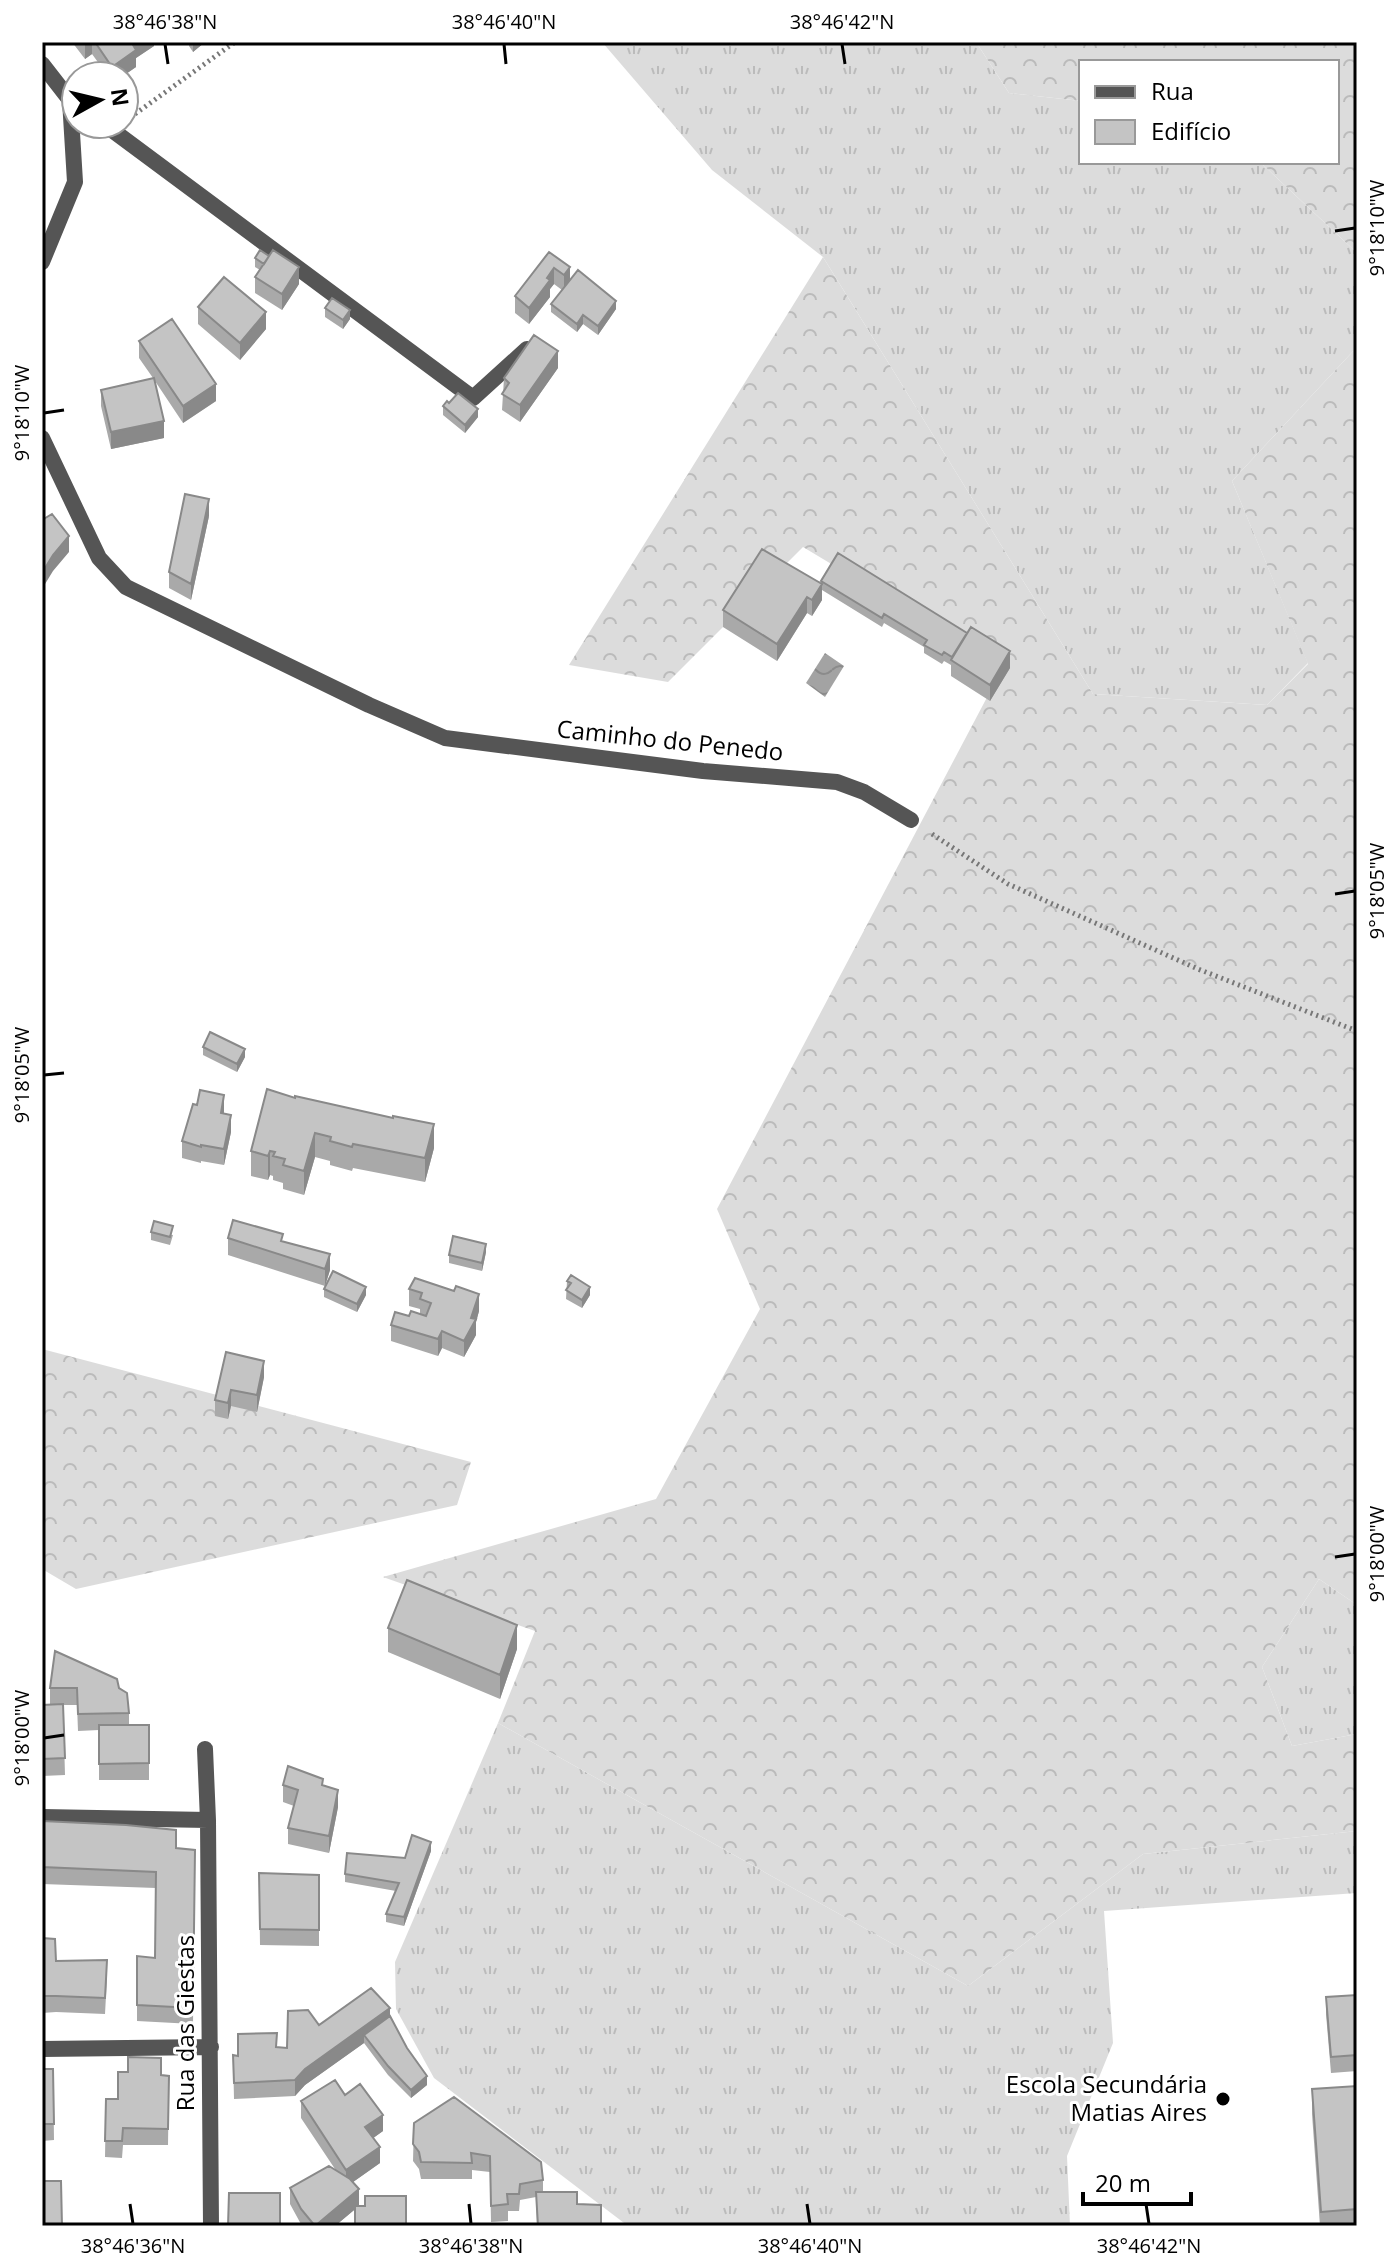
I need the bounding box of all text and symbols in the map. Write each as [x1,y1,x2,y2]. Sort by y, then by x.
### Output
text: 38°46'38"N [113,8,217,35]
text: 38°46'40"N [452,8,556,35]
text: 38°46'42"N [790,8,894,35]
north arrow [60,60,140,140]
legend [1079,60,1339,164]
text: Rua [1151,74,1194,107]
text: N [105,86,137,108]
text: Edifício [1151,114,1231,147]
text: 9°18'10"W [1363,179,1390,276]
text: 9°18'10"W [8,364,35,461]
street label: Caminho do Penedo [555,711,785,768]
text: 9°18'05"W [1363,842,1390,939]
text: 9°18'05"W [8,1026,35,1123]
text: 9°18'00"W [1363,1505,1390,1602]
text: 9°18'00"W [8,1689,35,1786]
street label: Rua das Giestas [168,1935,201,2111]
place label: Escola Secundária Matias Aires [1006,2067,1207,2128]
marker: Escola Secundária Matias Aires [1214,2090,1232,2108]
scale bar [1083,2156,1191,2206]
text: 20 m [1095,2166,1151,2199]
text: 38°46'36"N [81,2232,185,2259]
text: 38°46'38"N [419,2232,523,2259]
text: 38°46'40"N [758,2232,862,2259]
text: 38°46'42"N [1097,2232,1201,2259]

